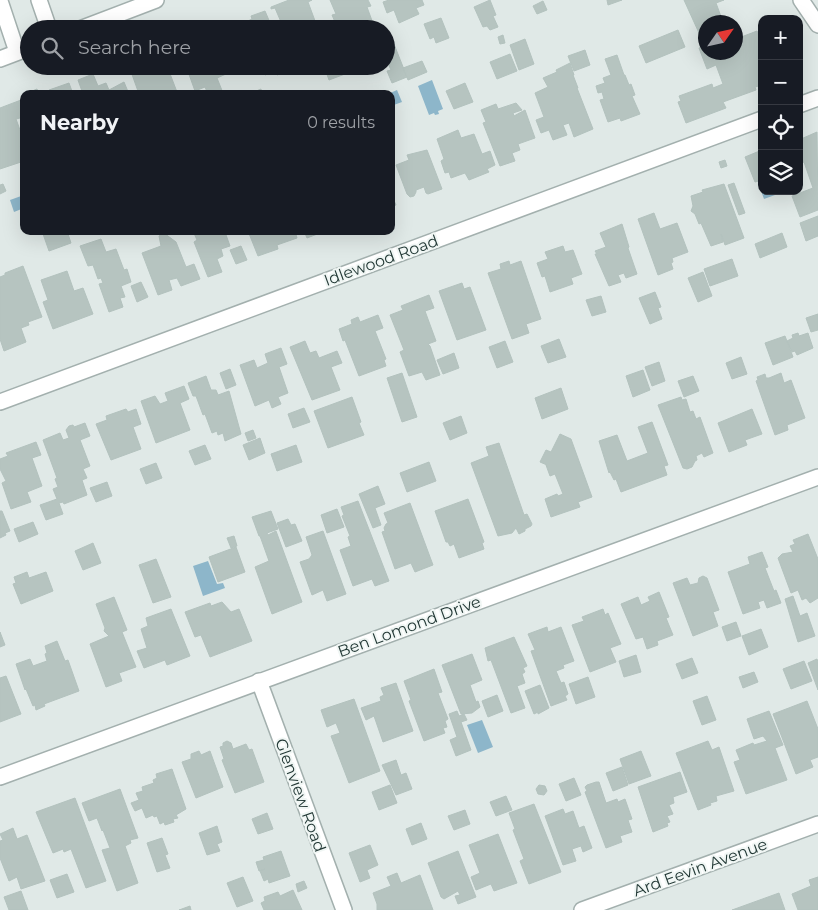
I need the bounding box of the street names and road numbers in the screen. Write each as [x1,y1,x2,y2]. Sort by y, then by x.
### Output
street label: Idlewood Road [321,231,441,290]
street label: Ben Lomond Drive [335,592,483,661]
street label: Glenview Road [271,736,330,855]
street label: Ard Eevin Avenue [631,834,770,901]

